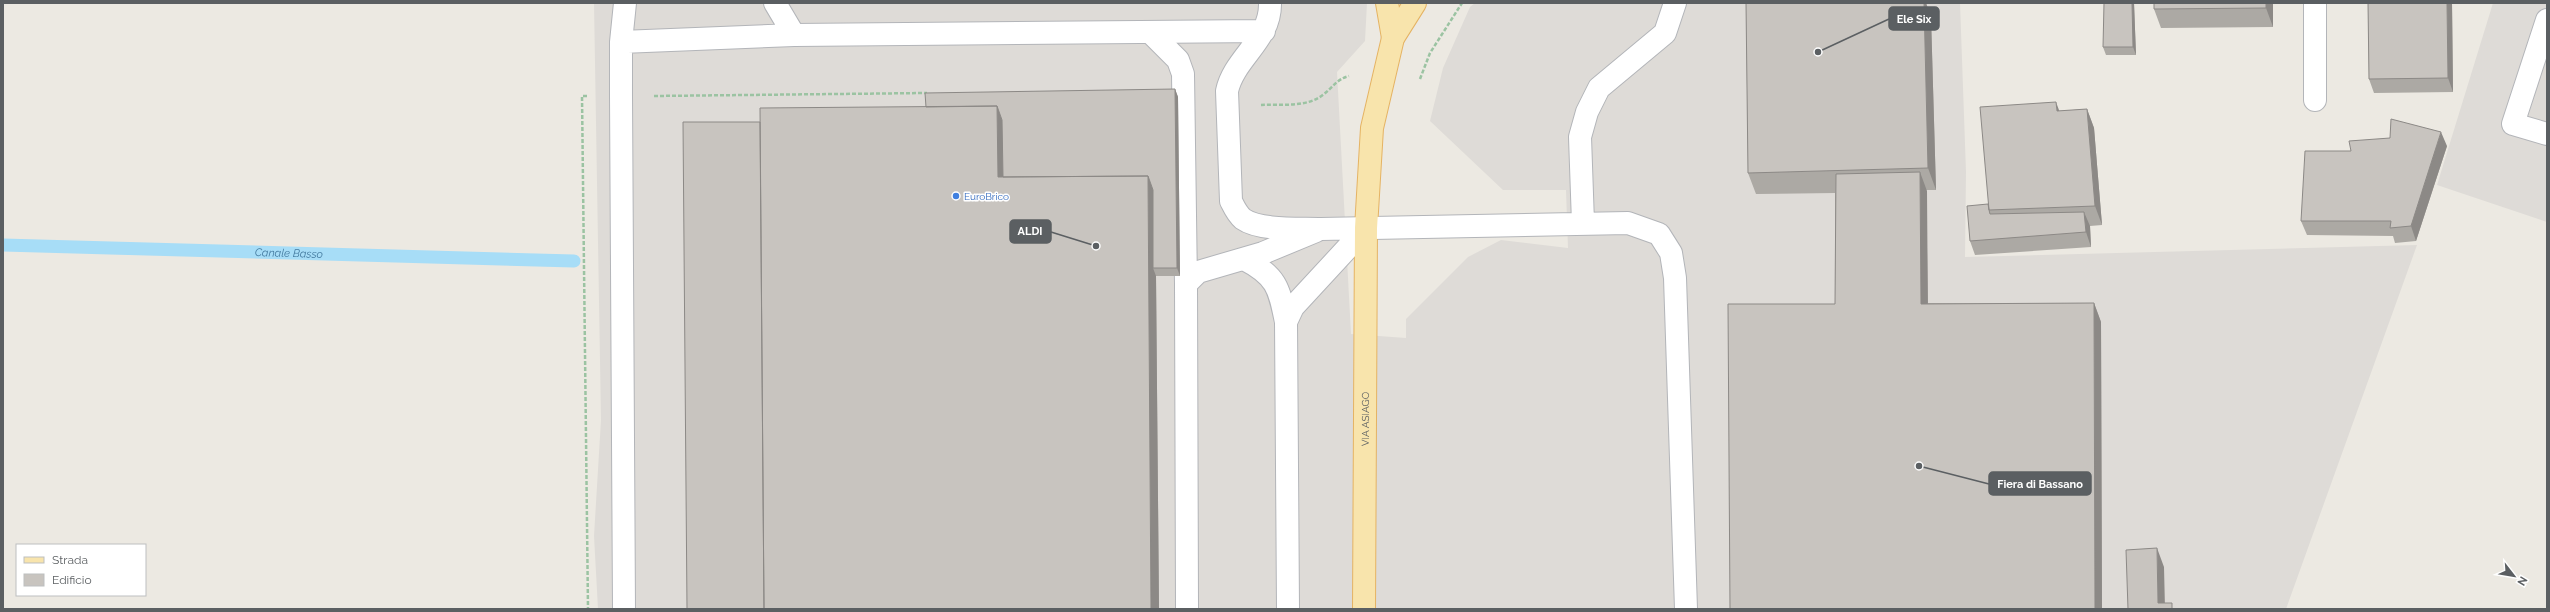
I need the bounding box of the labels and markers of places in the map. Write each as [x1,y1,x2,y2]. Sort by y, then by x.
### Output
callout: Ele Six [1889,7,1939,30]
marker: EuroBrico [951,191,961,201]
place label: EuroBrico [964,191,1009,202]
callout: ALDI [1010,220,1051,243]
callout: Fiera di Bassano [1989,472,2091,495]

